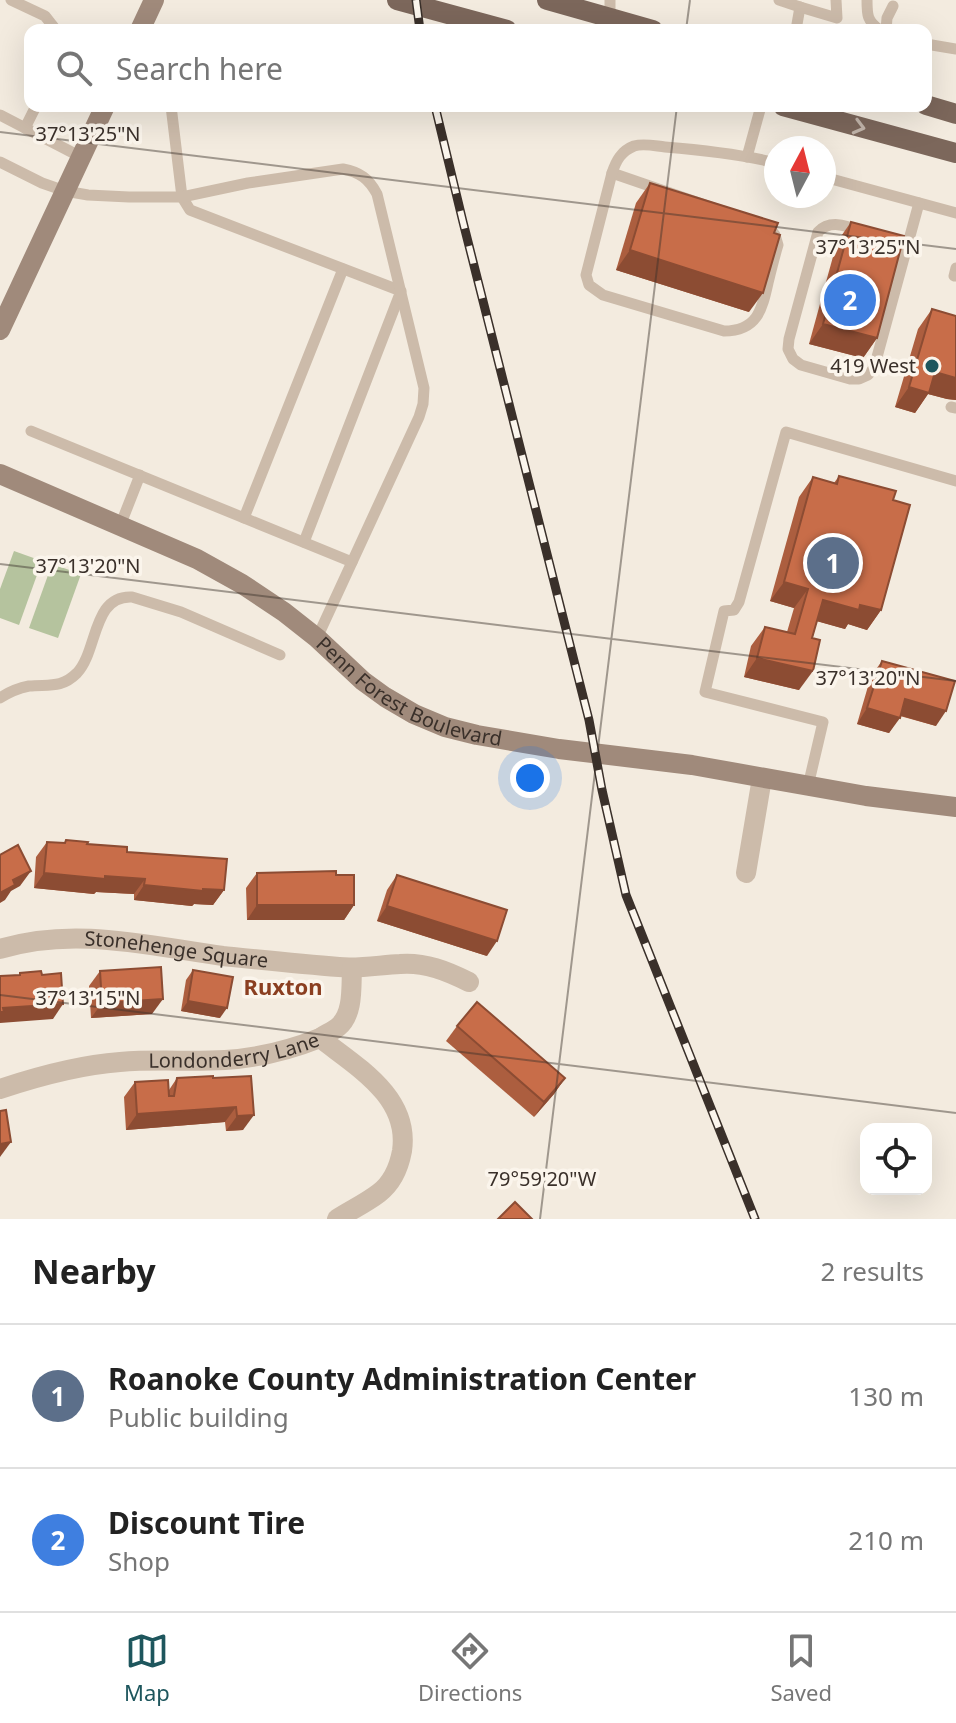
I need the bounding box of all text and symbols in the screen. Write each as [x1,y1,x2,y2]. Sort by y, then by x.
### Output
search box [24,24,932,112]
icon: search [52,46,96,90]
text: Search here [116,48,283,89]
one-way arrow [851,117,865,134]
text: 37°13'25"N [35,120,141,147]
north arrow [764,136,836,208]
text: 37°13'25"N [815,233,921,260]
pin: 2 [824,270,876,330]
place label: 419 West [830,352,916,379]
marker: 419 West [923,357,941,375]
pin: 1 [807,533,859,593]
text: 37°13'20"N [35,552,141,579]
street label: Penn Forest Boulevard [311,630,504,752]
text: 37°13'20"N [815,664,921,691]
your location [510,758,550,798]
street label: Stonehenge Square [84,924,269,974]
district label: Ruxton [243,971,323,1001]
text: 37°13'15"N [35,984,141,1011]
street label: Londonderry Lane [148,1026,323,1074]
map controls [860,1123,932,1195]
button: locate [860,1123,932,1195]
text: 79°59'20"W [488,1165,597,1192]
text: Nearby [32,1248,156,1294]
text: 2 results [820,1253,924,1289]
text: Roanoke County Administration Center [108,1358,696,1399]
text: 1 [51,1378,65,1414]
text: 130 m [848,1378,924,1414]
text: Public building [108,1399,289,1435]
text: Discount Tire [108,1502,305,1543]
text: 2 [51,1522,65,1558]
text: 210 m [848,1522,924,1558]
text: Shop [108,1543,170,1579]
tab: Map [124,1629,170,1707]
tab: Directions [418,1629,522,1707]
tab: Saved [770,1629,832,1707]

